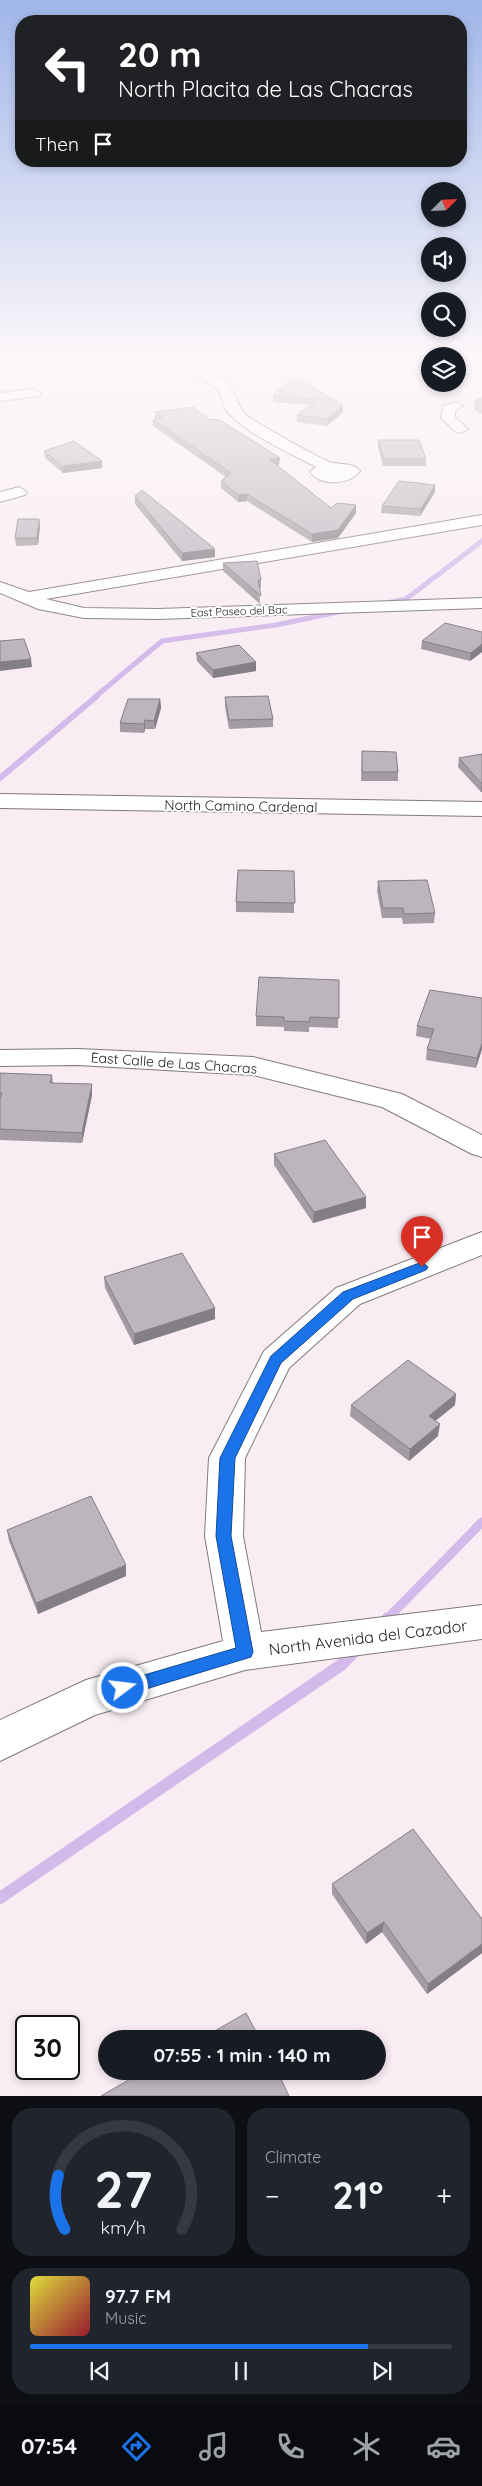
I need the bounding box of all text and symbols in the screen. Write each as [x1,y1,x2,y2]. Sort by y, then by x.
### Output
text: 20 m [118,32,201,76]
icon: left [35,35,100,100]
text: North Placita de Las Chacras [118,75,413,103]
icon: arrive [89,130,117,158]
text: Then [35,132,79,156]
north arrow [421,182,466,228]
map controls [421,182,466,392]
button: sound [421,237,466,282]
button: search [421,292,466,337]
button: layers [421,347,466,392]
street label: East Paseo del Bac [190,602,288,620]
street label: North Camino Cardenal [164,796,318,816]
street label: East Calle de Las Chacras [90,1048,258,1078]
pin [401,1216,443,1267]
icon: arrive [408,1223,436,1251]
street label: North Avenida del Cazador [268,1615,468,1659]
position arrow [96,1661,148,1713]
speed limit sign: 30 [15,2015,80,2080]
text: 07:55 · 1 min · 140 m [153,2043,331,2067]
text: Climate [265,2147,321,2167]
text: 27 [94,2156,153,2221]
text: 21° [332,2171,384,2219]
text: − [265,2178,280,2213]
text: + [436,2178,452,2213]
text: km/h [101,2216,146,2238]
text: 97.7 FM [105,2284,171,2308]
text: Music [105,2308,147,2328]
icon: previous [86,2357,114,2385]
icon: pause [227,2357,255,2385]
icon: next [368,2357,396,2385]
icon: directions [119,2429,154,2464]
icon: music [196,2429,231,2464]
icon: phone [273,2429,308,2464]
icon: climate [349,2429,384,2464]
icon: car [426,2429,461,2464]
text: 07:54 [21,2432,77,2460]

